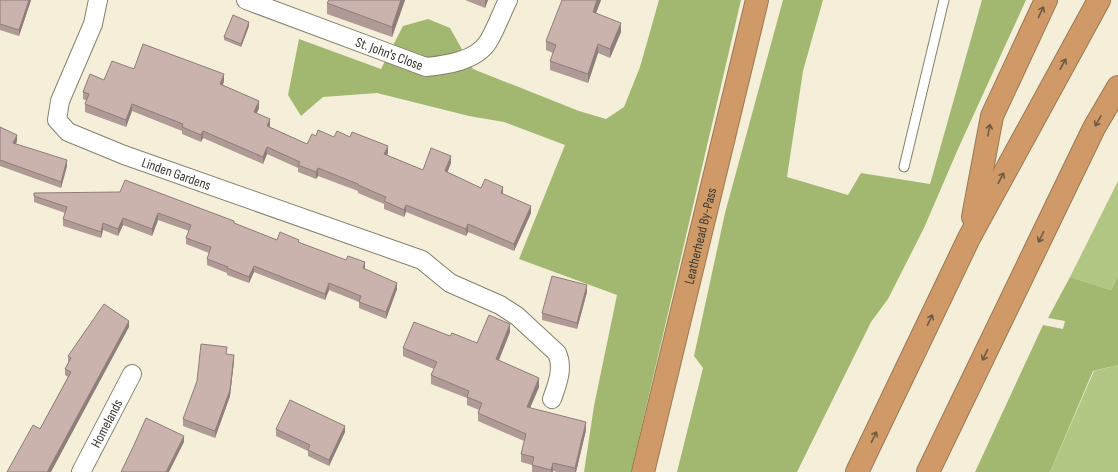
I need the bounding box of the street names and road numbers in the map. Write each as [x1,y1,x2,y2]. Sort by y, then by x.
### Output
street label: St. John's Close [353,34,425,74]
street label: Linden Gardens [139,154,213,194]
street label: Leatherhead By-Pass [681,186,720,286]
street label: Homelands [87,396,126,451]

